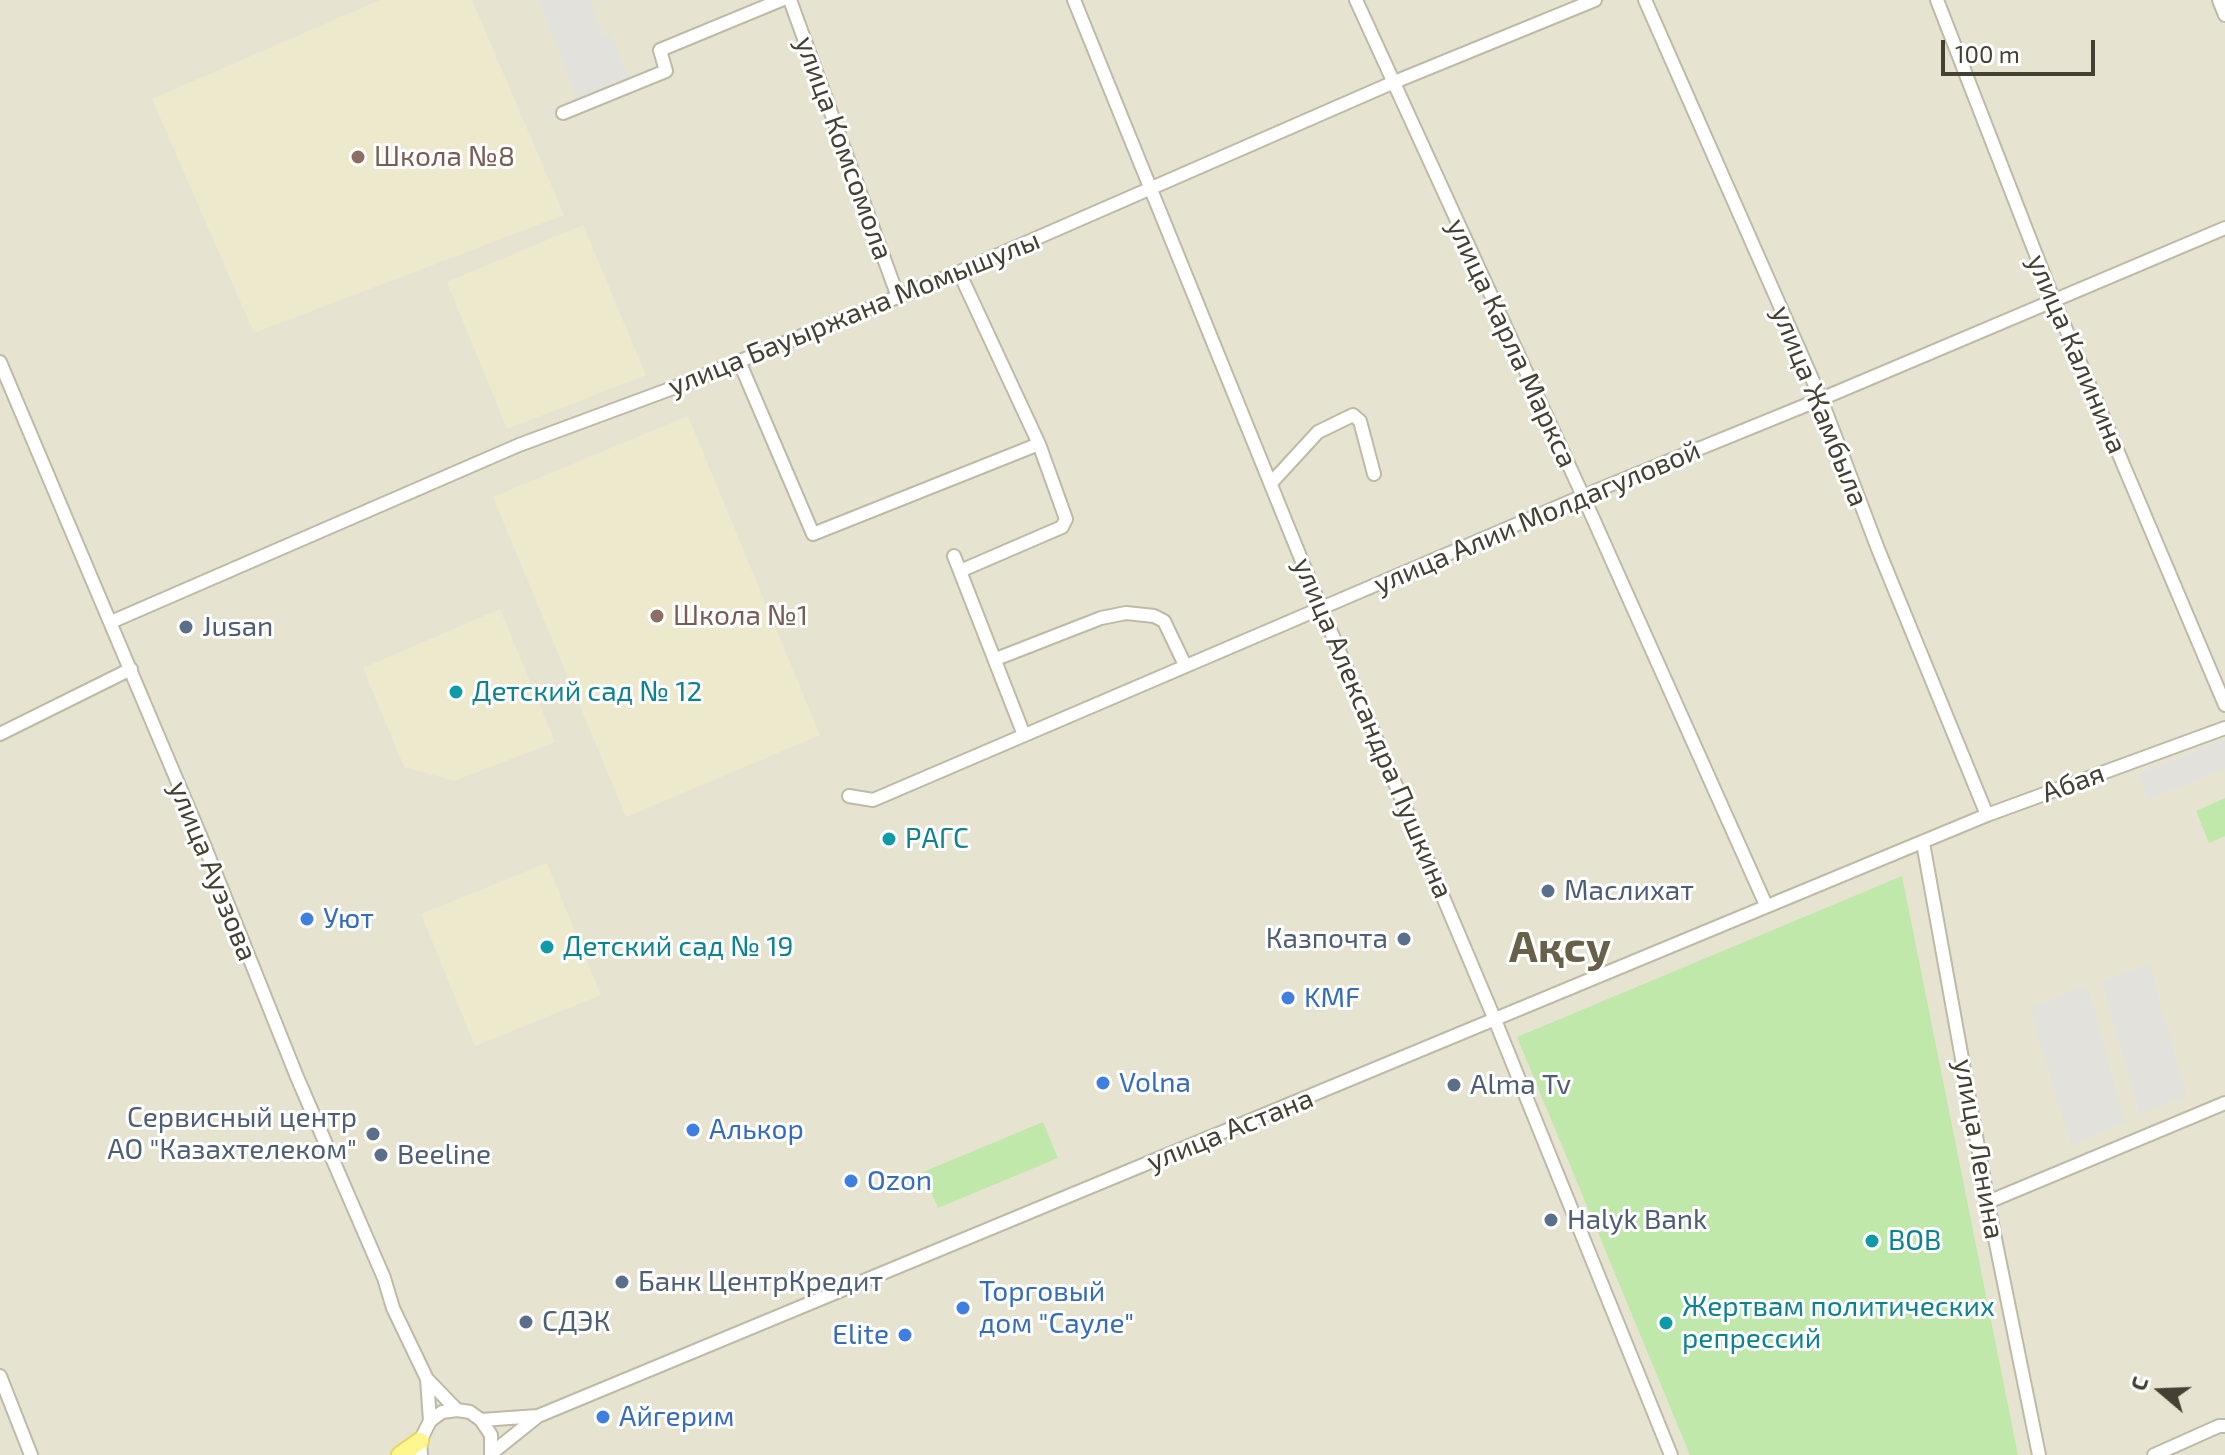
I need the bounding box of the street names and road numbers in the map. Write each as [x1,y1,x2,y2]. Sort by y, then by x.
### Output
street label: улица Комсомола [788,32,900,264]
street label: улица Карла Маркса [1440,213,1584,473]
street label: улица Бауыржана Момышулы [663,223,1045,403]
street label: улица Калинина [2020,249,2134,459]
street label: улица Жамбыла [1764,301,1876,511]
street label: улица Алии Молдагуловой [1369,433,1705,601]
street label: улица Александра Пушкина [1286,553,1460,903]
street label: Абая [2037,756,2109,810]
street label: улица Ауэзова [162,776,264,966]
street label: улица Ленина [1947,1056,2011,1242]
street label: улица Астана [1142,1081,1318,1179]

